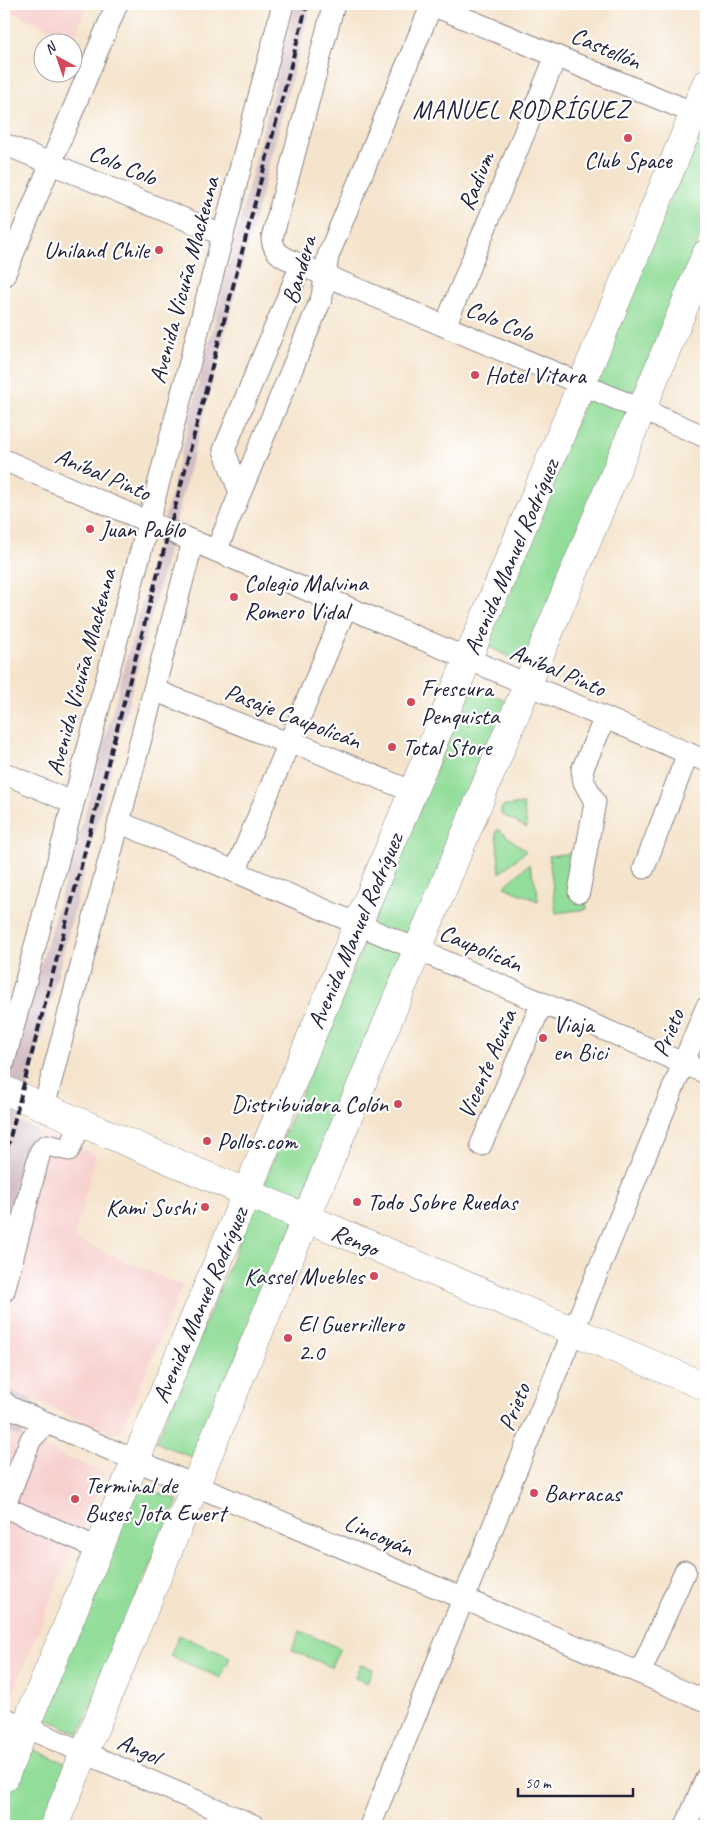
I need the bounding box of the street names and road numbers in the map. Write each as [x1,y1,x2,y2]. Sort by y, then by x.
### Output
street label: Castellón [566,20,647,77]
street label: Colo Colo [85,137,163,193]
street label: Radium [451,146,502,215]
street label: Avenida Vicuña Mackenna [142,172,226,387]
street label: Bandera [275,230,324,308]
street label: Colo Colo [462,293,540,349]
street label: Aníbal Pinto [51,441,157,508]
street label: Avenida Manuel Rodríguez [456,452,567,659]
street label: Avenida Vicuña Mackenna [39,564,123,779]
street label: Aníbal Pinto [506,637,612,704]
street label: Pasaje Caupolicán [221,676,366,756]
street label: Avenida Manuel Rodríguez [300,826,411,1033]
street label: Caupolicán [435,917,528,979]
street label: Prieto [645,1003,692,1061]
street label: Vicente Acuña [451,1004,524,1123]
street label: Avenida Manuel Rodríguez [145,1200,256,1407]
street label: Rengo [327,1217,385,1264]
street label: Prieto [491,1377,538,1435]
street label: Lincoyán [340,1507,419,1563]
street label: Angol [113,1727,169,1773]

